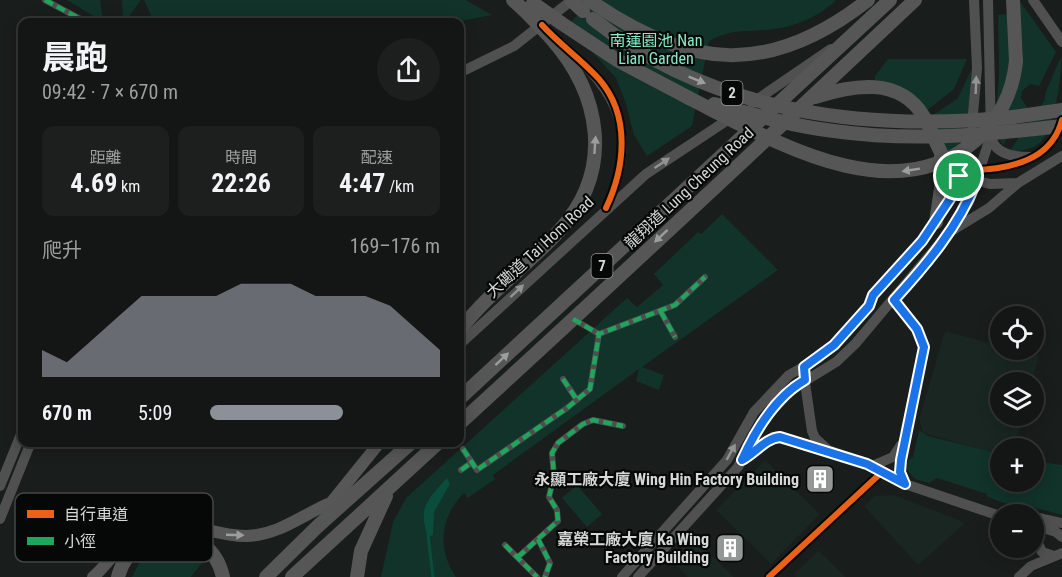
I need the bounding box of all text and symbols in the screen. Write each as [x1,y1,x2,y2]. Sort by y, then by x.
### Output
park label: 南蓮園池 Nan Lian Garden [609,31,703,68]
text: 晨跑 [42,38,108,77]
button: share [377,38,440,101]
one-way arrow [688,76,706,85]
one-way arrow [972,76,981,95]
text: 09:42 · 7 × 670 m [42,80,178,104]
road number: 2 [722,81,742,105]
street label: 龍翔道 Lung Cheung Road [621,123,757,253]
one-way arrow [591,135,600,154]
text: 距離 [89,148,121,167]
text: 時間 [225,148,257,167]
text: 配速 [361,148,393,167]
pin [933,150,984,201]
one-way arrow [653,158,670,169]
icon: arrive [942,159,975,192]
one-way arrow [902,166,921,175]
text: 4.69 [70,168,117,198]
text: 22:26 [211,168,271,198]
text: 4:47 [339,168,385,198]
text: km [117,177,140,196]
text: /km [385,177,414,196]
street label: 大磡道 Tai Hom Road [482,192,598,302]
one-way arrow [654,229,669,242]
text: 169–176 m [350,234,440,258]
text: 爬升 [42,238,82,262]
road number: 7 [592,254,612,278]
one-way arrow [510,284,524,298]
map controls [990,306,1044,558]
button: locate [990,306,1044,360]
one-way arrow [495,353,509,367]
button: layers [990,372,1044,426]
text: 670 m [42,401,92,425]
text: 5:09 [138,401,172,425]
button: + [990,438,1044,492]
one-way arrow [726,443,736,460]
building icon: 永顯工廠大廈 Wing Hin Factory Building [804,463,836,495]
place label: 永顯工廠大廈 Wing Hin Factory Building [534,470,799,489]
legend [15,493,213,562]
button: − [990,504,1044,558]
text: 自行車道 [64,505,128,524]
place label: 嘉榮工廠大廈 Ka Wing Factory Building [557,530,709,567]
one-way arrow [226,531,245,540]
text: 小徑 [64,532,96,551]
building icon: 嘉榮工廠大廈 Ka Wing Factory Building [714,532,746,564]

